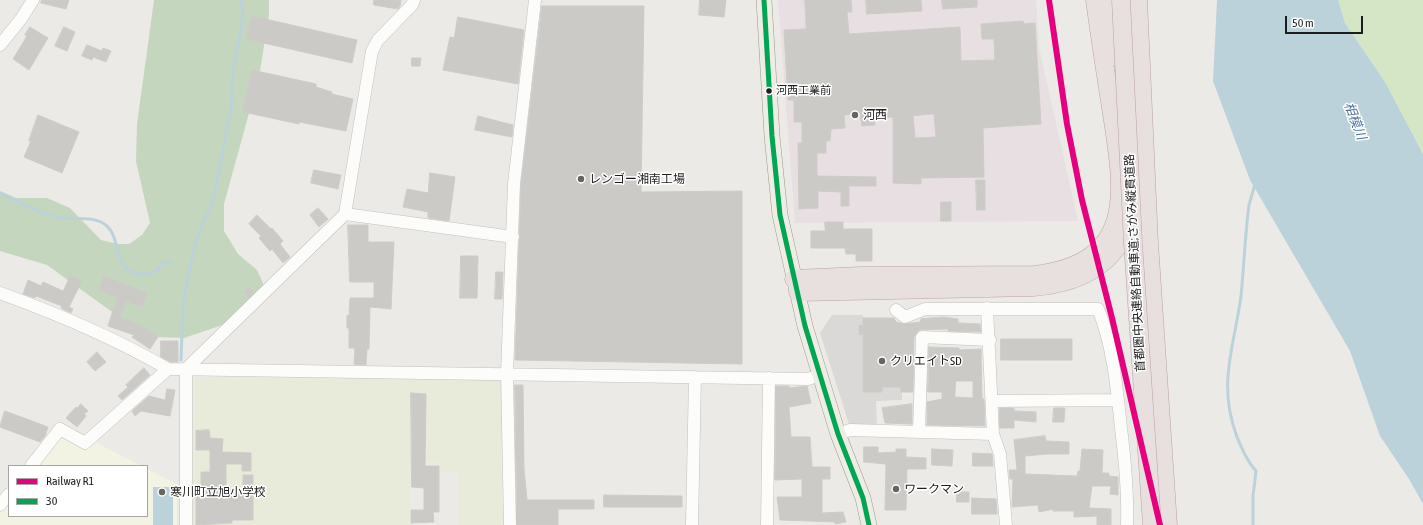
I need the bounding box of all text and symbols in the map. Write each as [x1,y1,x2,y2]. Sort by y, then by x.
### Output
scale bar [1287,8,1365,34]
text: 50 m [1292,16,1314,30]
place label: 河西工業前 [776,84,831,98]
marker: 河西工業前 [764,86,774,96]
water label: 相模川 [1341,100,1369,142]
place label: 河西 [863,108,887,122]
marker: 河西 [850,110,860,120]
street label: 首都圏中央連絡自動車道;さがみ縦貫道路 [1122,154,1148,372]
place label: レンゴー湘南工場 [589,172,685,186]
marker: レンゴー湘南工場 [576,174,586,184]
place label: クリエイトSD [890,354,962,368]
marker: クリエイトSD [877,356,887,366]
legend [8,465,148,517]
text: Railway R1 [46,474,94,488]
place label: ワークマン [904,482,964,496]
marker: ワークマン [891,484,901,494]
place label: 寒川町立旭小学校 [170,485,266,499]
marker: 寒川町立旭小学校 [157,487,167,497]
text: 30 [46,494,57,508]

